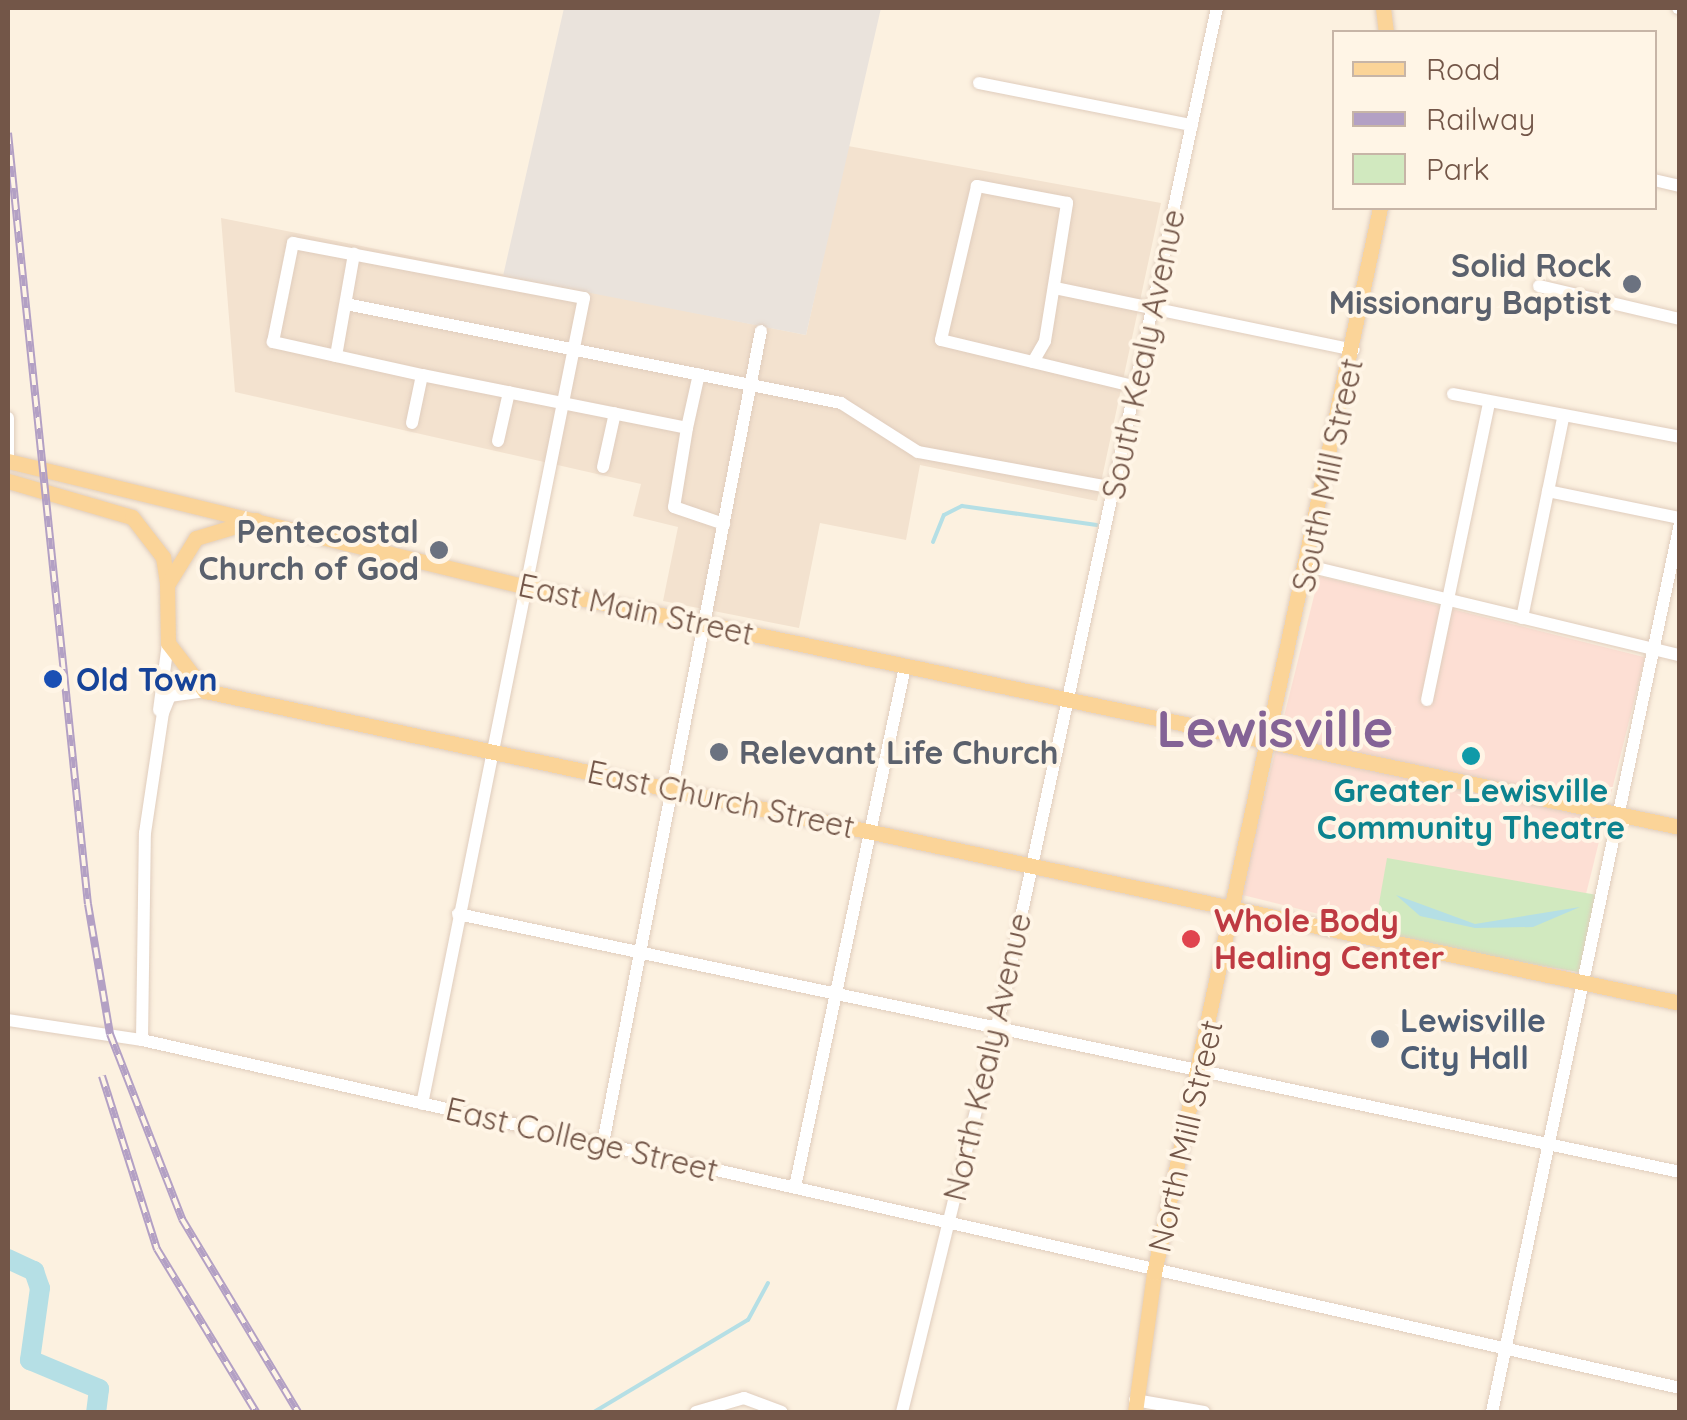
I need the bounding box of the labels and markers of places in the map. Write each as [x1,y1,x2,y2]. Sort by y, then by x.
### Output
place label: Solid Rock Missionary Baptist [1329,247,1612,322]
marker: Solid Rock Missionary Baptist [1621,273,1643,295]
place label: Pentecostal Church of God [199,513,419,588]
marker: Pentecostal Church of God [428,539,450,561]
place label: Old Town [76,660,217,698]
marker: Old Town [40,666,66,692]
place label: Relevant Life Church [739,733,1058,771]
marker: Relevant Life Church [708,741,730,763]
marker: Greater Lewisville Community Theatre [1460,745,1482,767]
place label: Greater Lewisville Community Theatre [1317,772,1625,847]
place label: Whole Body Healing Center [1214,902,1444,977]
marker: Whole Body Healing Center [1178,926,1204,952]
place label: Lewisville City Hall [1400,1002,1546,1077]
marker: Lewisville City Hall [1369,1028,1391,1050]

